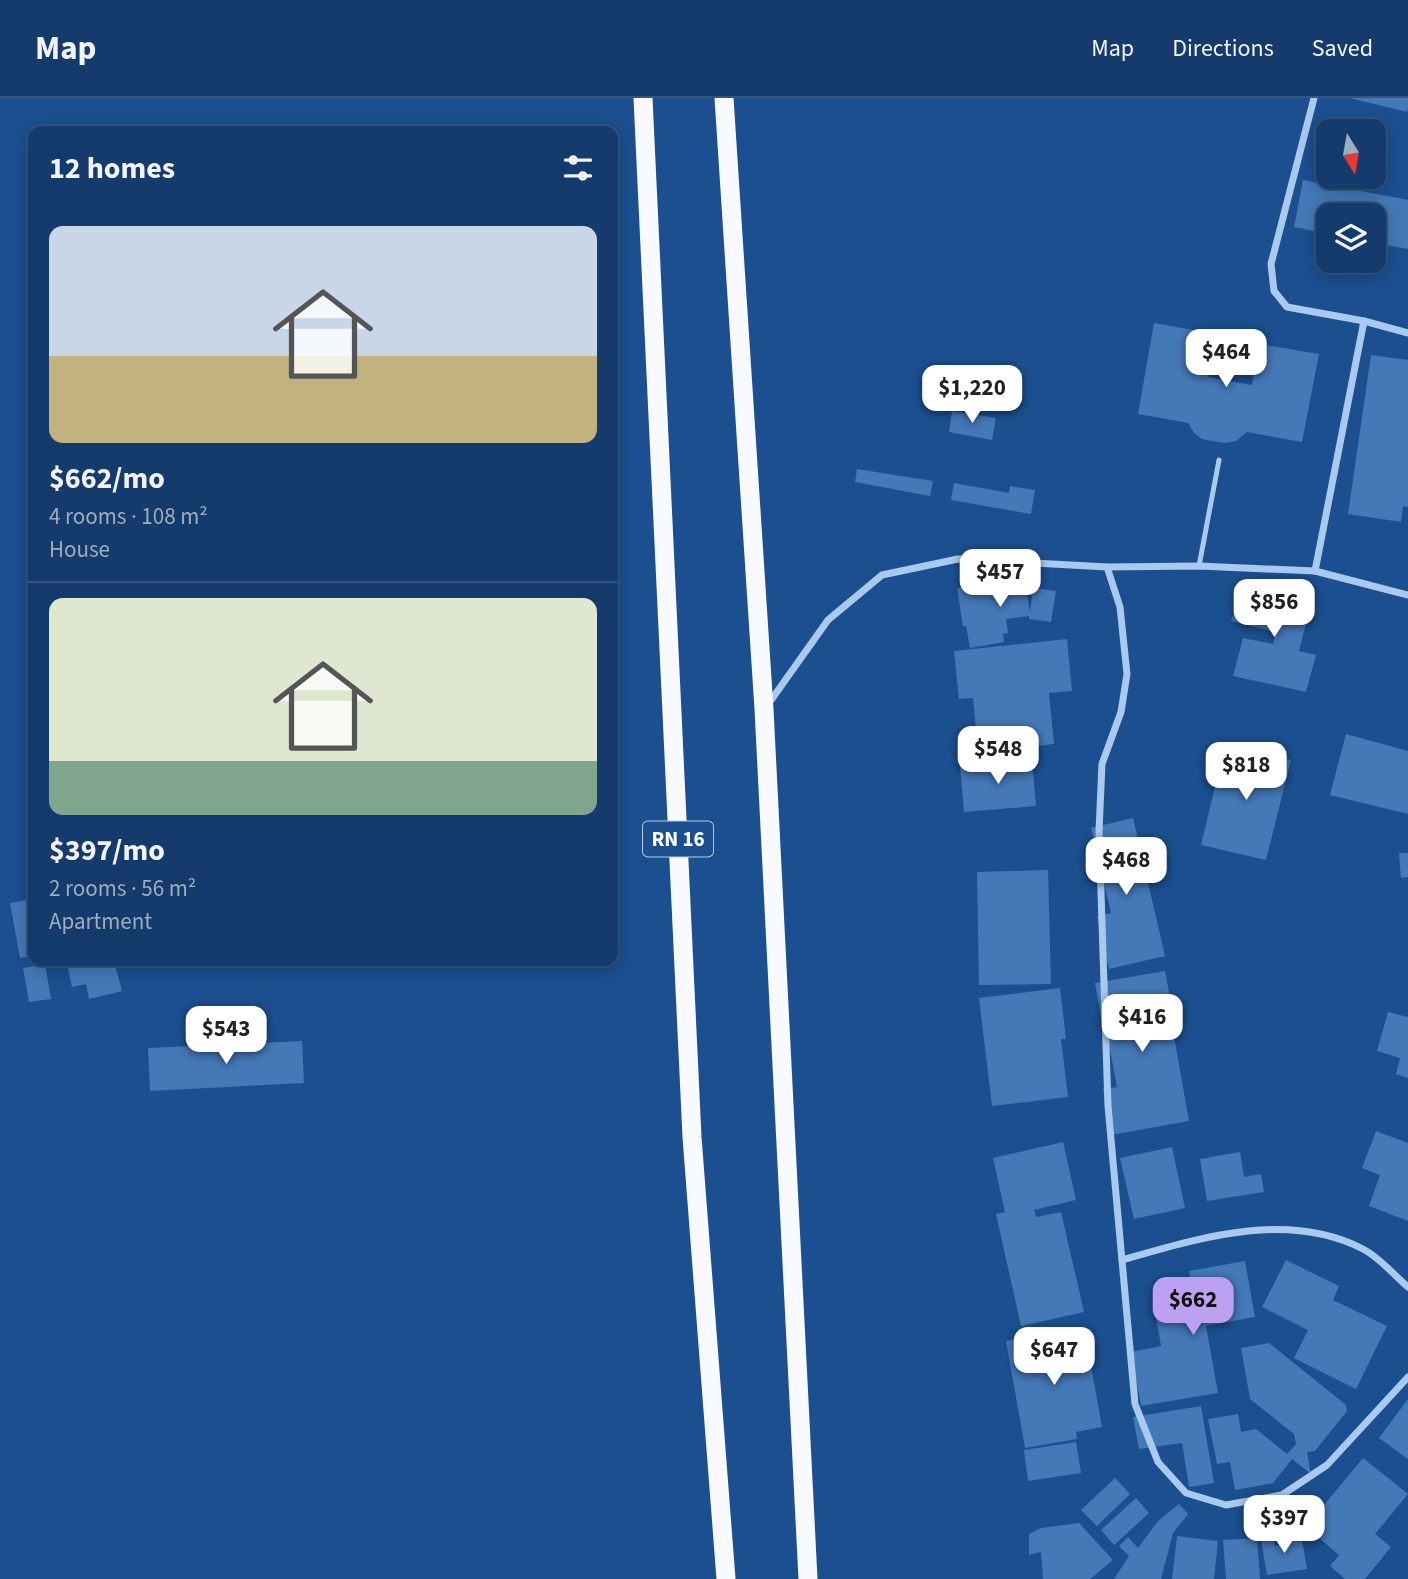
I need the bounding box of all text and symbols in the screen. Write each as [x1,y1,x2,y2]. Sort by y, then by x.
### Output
text: Map [35,25,96,72]
text: Map [1091,31,1134,66]
text: Directions [1172,31,1274,66]
text: Saved [1312,31,1373,66]
north arrow [1316,119,1386,189]
map controls [1316,119,1386,273]
text: 12 homes [49,147,175,190]
icon: filters [559,149,597,187]
button: layers [1316,203,1386,273]
icon: home [260,271,386,397]
pin: $464 [1185,330,1267,389]
text: $464 [1202,335,1250,368]
pin: $1,220 [915,366,1029,425]
text: $1,220 [938,371,1006,404]
text: $662/mo [49,457,165,500]
text: 4 rooms · 108 m² [49,500,208,533]
text: House [49,533,110,566]
pin: $457 [959,550,1041,609]
text: $457 [976,555,1024,588]
pin: $856 [1233,580,1315,639]
text: $856 [1250,585,1298,618]
icon: home [260,643,386,769]
pin: $548 [957,726,1039,786]
text: $548 [974,732,1022,765]
pin: $818 [1205,742,1287,802]
text: $818 [1222,748,1270,781]
road number: RN 16 [643,822,713,856]
text: $397/mo [49,829,165,872]
pin: $468 [1085,838,1167,897]
text: $468 [1102,843,1150,876]
text: 2 rooms · 56 m² [49,872,196,905]
text: Apartment [49,905,152,938]
pin: $416 [1101,995,1183,1054]
text: $416 [1118,1000,1166,1033]
pin: $543 [185,1006,267,1066]
text: $543 [202,1012,250,1045]
pin: $662 [1152,1278,1234,1337]
text: $662 [1169,1283,1217,1316]
pin: $647 [1013,1328,1095,1387]
text: $647 [1030,1333,1078,1366]
pin: $397 [1243,1496,1325,1555]
text: $397 [1260,1501,1308,1534]

